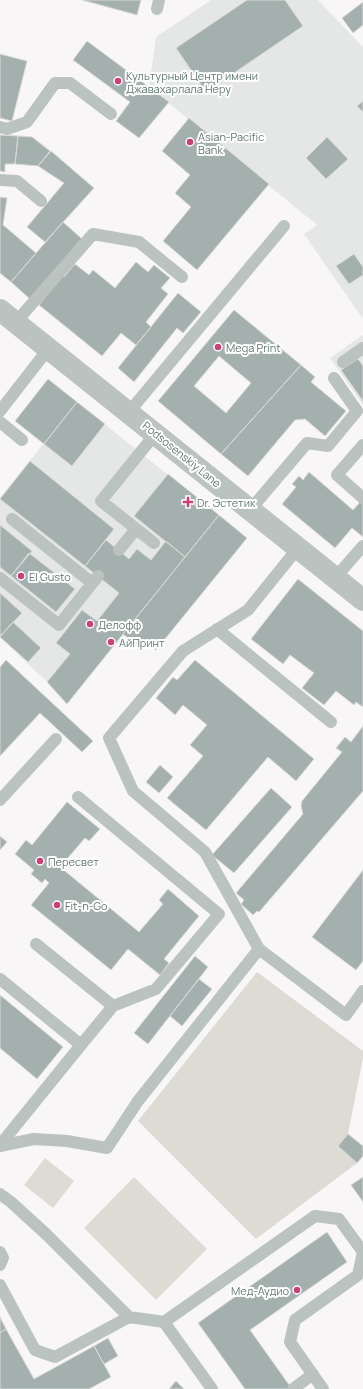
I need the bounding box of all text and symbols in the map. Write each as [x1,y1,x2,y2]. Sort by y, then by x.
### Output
place label: Культурный Центр имени Джавахарлала Неру [126,68,258,96]
marker: Культурный Центр имени Джавахарлала Неру [113,76,123,86]
place label: Asian-Pacific Bank [198,129,264,157]
marker: Asian-Pacific Bank [185,137,195,147]
place label: Mega Print [226,340,281,355]
marker: Mega Print [213,342,223,352]
street label: Podsosenskiy Lane [140,418,225,491]
place label: Dr. Эстетик [197,495,256,510]
marker: Dr. Эстетик [182,496,194,508]
place label: El Gusto [29,569,71,584]
marker: El Gusto [16,571,26,581]
place label: Делофф [98,617,141,632]
marker: Делофф [85,619,95,629]
place label: АйПринт [119,635,165,650]
marker: АйПринт [106,637,116,647]
place label: Пересвет [48,854,99,869]
marker: Пересвет [35,856,45,866]
place label: Fit-n-Go [65,898,108,913]
marker: Fit-n-Go [52,900,62,910]
place label: Мед-Аудио [231,1283,289,1298]
marker: Мед-Аудио [292,1285,302,1295]

